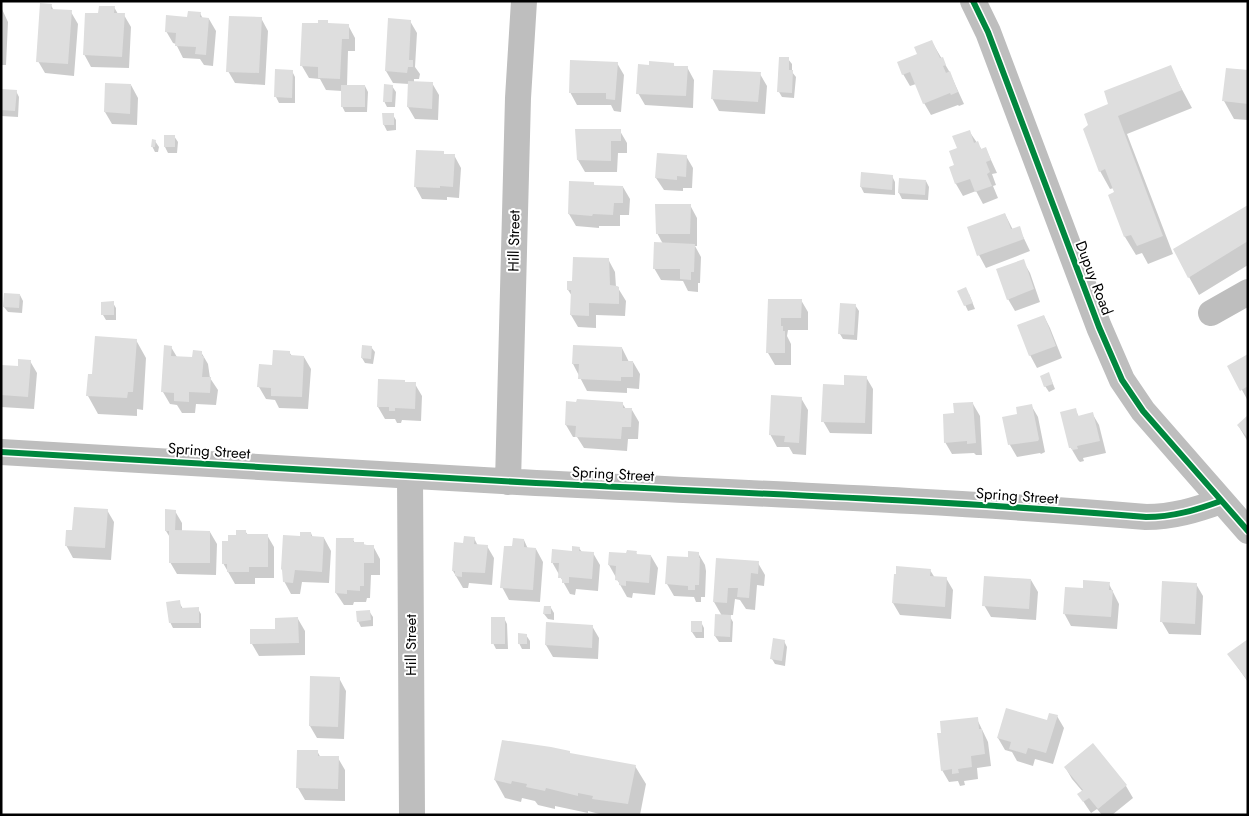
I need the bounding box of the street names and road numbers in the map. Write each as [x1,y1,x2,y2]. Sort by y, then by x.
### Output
street label: Hill Street [502,210,526,272]
street label: Dupuy Road [1070,238,1118,318]
street label: Spring Street [167,437,251,465]
street label: Spring Street [571,461,655,487]
street label: Spring Street [975,482,1059,510]
street label: Hill Street [400,614,422,676]

